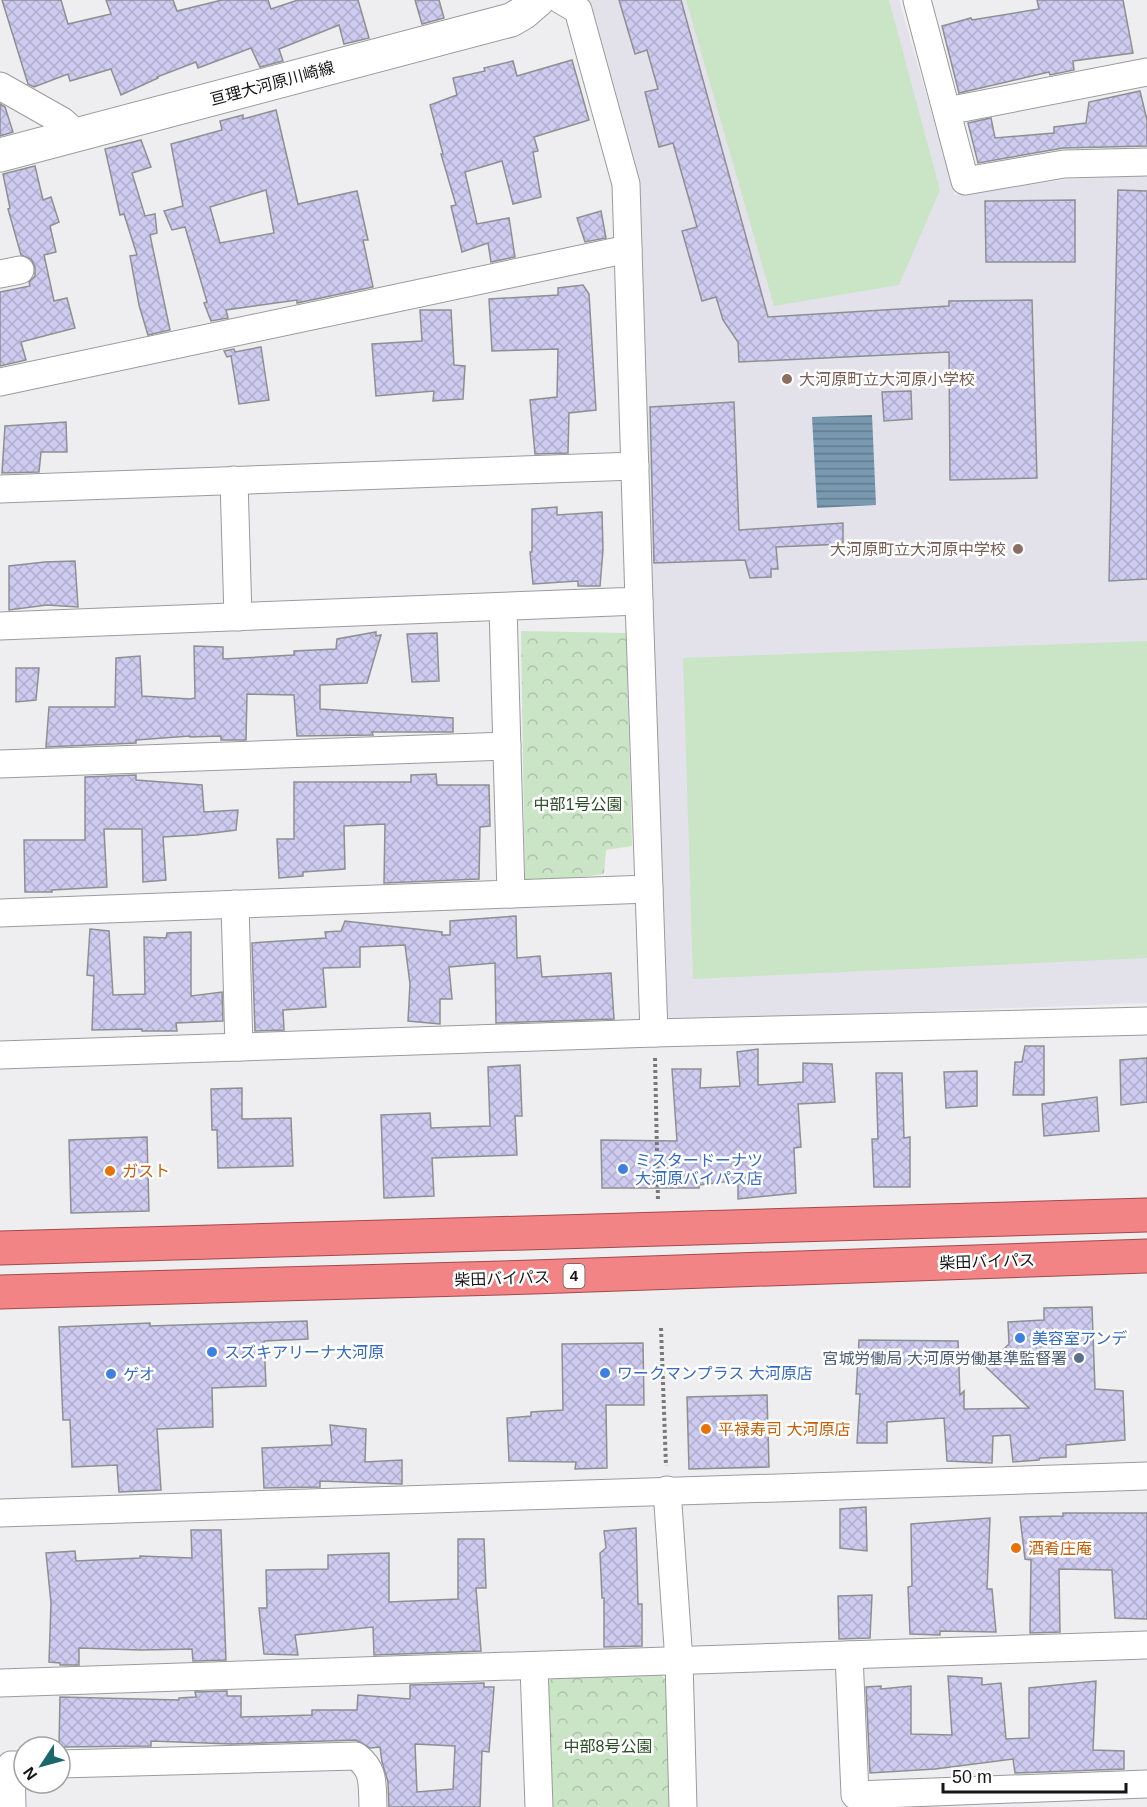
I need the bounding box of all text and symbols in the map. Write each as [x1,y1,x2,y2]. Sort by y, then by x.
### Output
street label: 亘理大河原川崎線 [208,59,336,108]
place label: 大河原町立大河原小学校 [799,371,975,388]
marker: 大河原町立大河原小学校 [780,372,794,386]
place label: 大河原町立大河原中学校 [830,541,1006,558]
marker: 大河原町立大河原中学校 [1011,542,1025,556]
park label: 中部1号公園 [534,796,622,813]
place label: ミスタードーナツ 大河原バイパス店 [635,1152,763,1187]
marker: ミスタードーナツ 大河原バイパス店 [616,1162,630,1176]
place label: ガスト [122,1163,170,1180]
marker: ガスト [103,1164,117,1178]
street label: 柴田バイパス [939,1251,1035,1272]
road number: 4 [564,1264,584,1288]
street label: 柴田バイパス [454,1268,550,1289]
place label: 美容室アンデ [1032,1330,1127,1347]
marker: 美容室アンデ [1013,1331,1027,1345]
place label: スズキアリーナ大河原 [224,1344,384,1361]
marker: スズキアリーナ大河原 [205,1345,219,1359]
place label: 宮城労働局 大河原労働基準監督署 [823,1350,1067,1367]
marker: 宮城労働局 大河原労働基準監督署 [1072,1351,1086,1365]
place label: ワークマンプラス 大河原店 [617,1365,813,1382]
place label: ゲオ [123,1366,155,1383]
marker: ワークマンプラス 大河原店 [598,1366,612,1380]
marker: ゲオ [104,1367,118,1381]
place label: 平禄寿司 大河原店 [718,1421,850,1438]
marker: 平禄寿司 大河原店 [699,1422,713,1436]
place label: 酒肴庄庵 [1028,1540,1092,1557]
marker: 酒肴庄庵 [1009,1541,1023,1555]
north arrow [12,1735,72,1795]
park label: 中部8号公園 [564,1738,652,1755]
scale bar [943,1756,1126,1794]
text: N [20,1764,41,1783]
text: 50 m [952,1767,992,1787]

